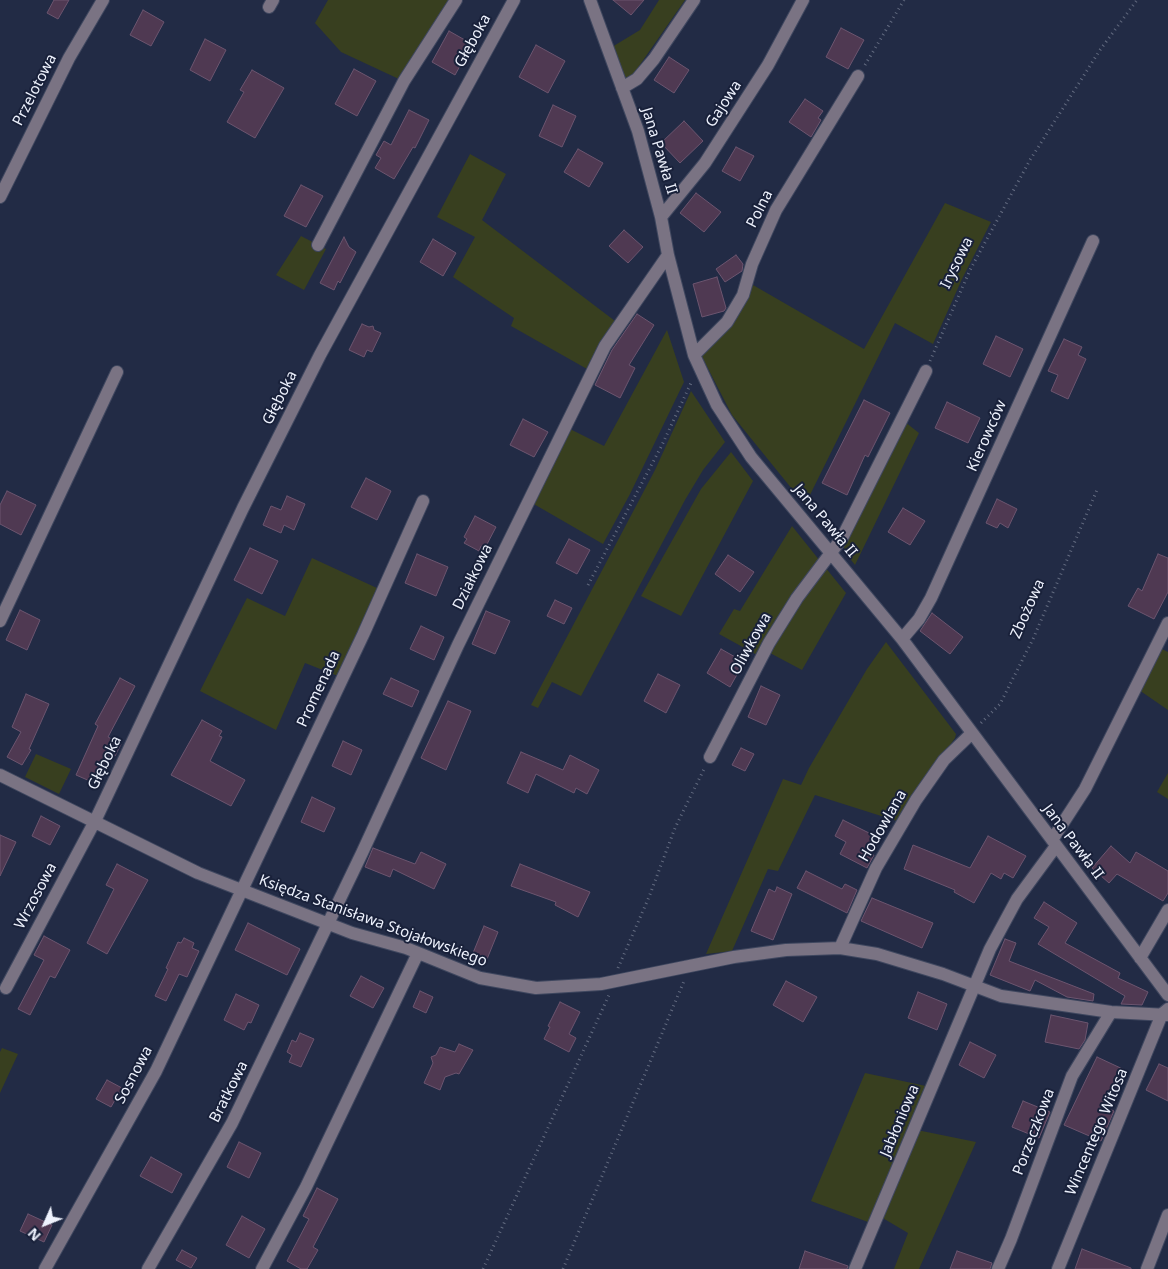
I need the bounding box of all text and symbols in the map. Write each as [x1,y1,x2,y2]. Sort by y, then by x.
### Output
street label: Głęboka [451,11,495,71]
street label: Przelotowa [9,51,61,129]
street label: Gajowa [702,77,746,131]
street label: Jana Pawła II [637,105,681,197]
street label: Polna [743,187,777,231]
street label: Irysowa [937,234,977,292]
street label: Głęboka [259,368,301,428]
street label: Kierowców [963,398,1011,474]
street label: Jana Pawła II [789,481,861,561]
street label: Działkowa [449,541,497,613]
street label: Zbożowa [1007,577,1049,641]
street label: Oliwkowa [727,610,775,678]
street label: Promenada [294,648,344,730]
street label: Głęboka [84,733,126,793]
street label: Hodowlana [855,787,911,865]
street label: Jana Pawła II [1039,801,1107,883]
street label: Wrzosowa [11,860,61,932]
street label: Księdza Stanisława Stojałowskiego [256,871,490,971]
street label: Sosnowa [111,1043,157,1107]
street label: Bratkowa [206,1058,252,1126]
street label: Wincentego Witosa [1062,1066,1132,1198]
street label: Jabłoniowa [877,1082,923,1160]
street label: Porzeczkowa [1009,1086,1059,1178]
north arrow [20,1199,70,1249]
text: N [23,1224,45,1245]

